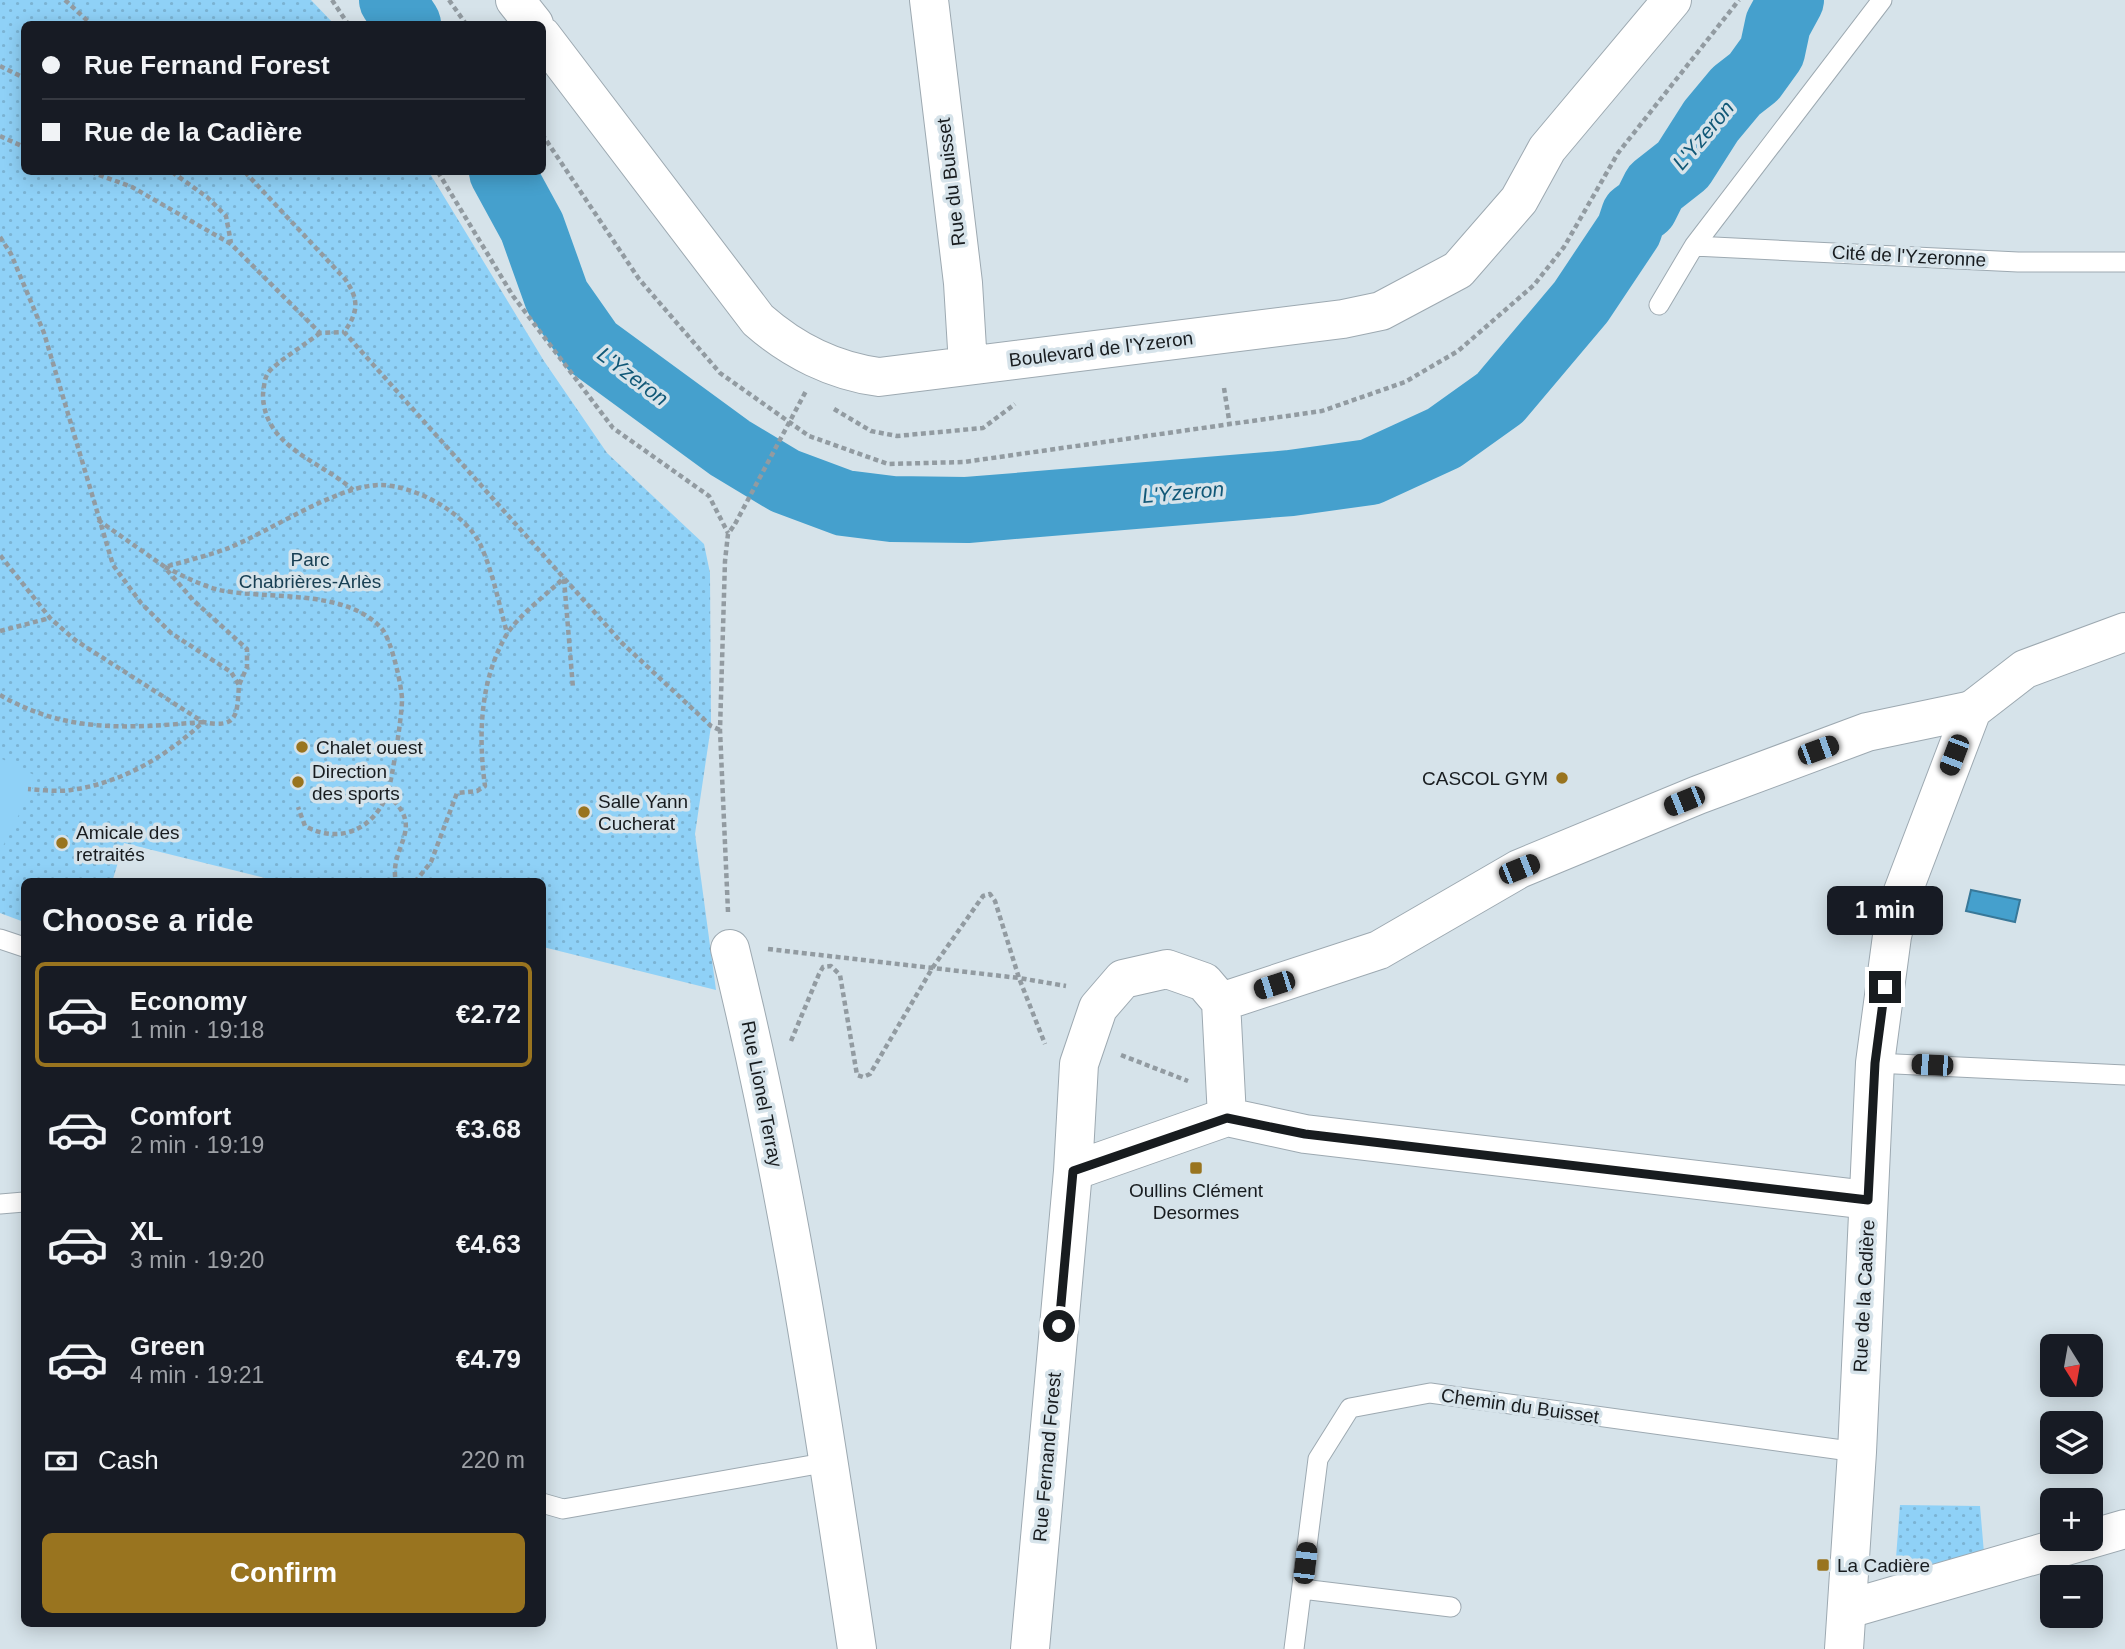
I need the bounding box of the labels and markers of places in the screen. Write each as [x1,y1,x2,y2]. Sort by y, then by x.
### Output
place label: Chalet ouest [316,737,423,758]
marker: Chalet ouest [294,739,310,755]
place label: Direction des sports [312,761,400,804]
place label: CASCOL GYM [1422,768,1548,789]
marker: CASCOL GYM [1554,770,1570,786]
marker: Direction des sports [290,774,306,790]
place label: Salle Yann Cucherat [598,791,688,834]
marker: Salle Yann Cucherat [576,804,592,820]
place label: Amicale des retraités [76,822,180,865]
marker: Amicale des retraités [54,835,70,851]
marker: Oullins Clément Desormes [1188,1160,1204,1176]
place label: Oullins Clément Desormes [1129,1180,1264,1223]
place label: La Cadière [1837,1555,1930,1576]
marker: La Cadière [1815,1557,1831,1573]

